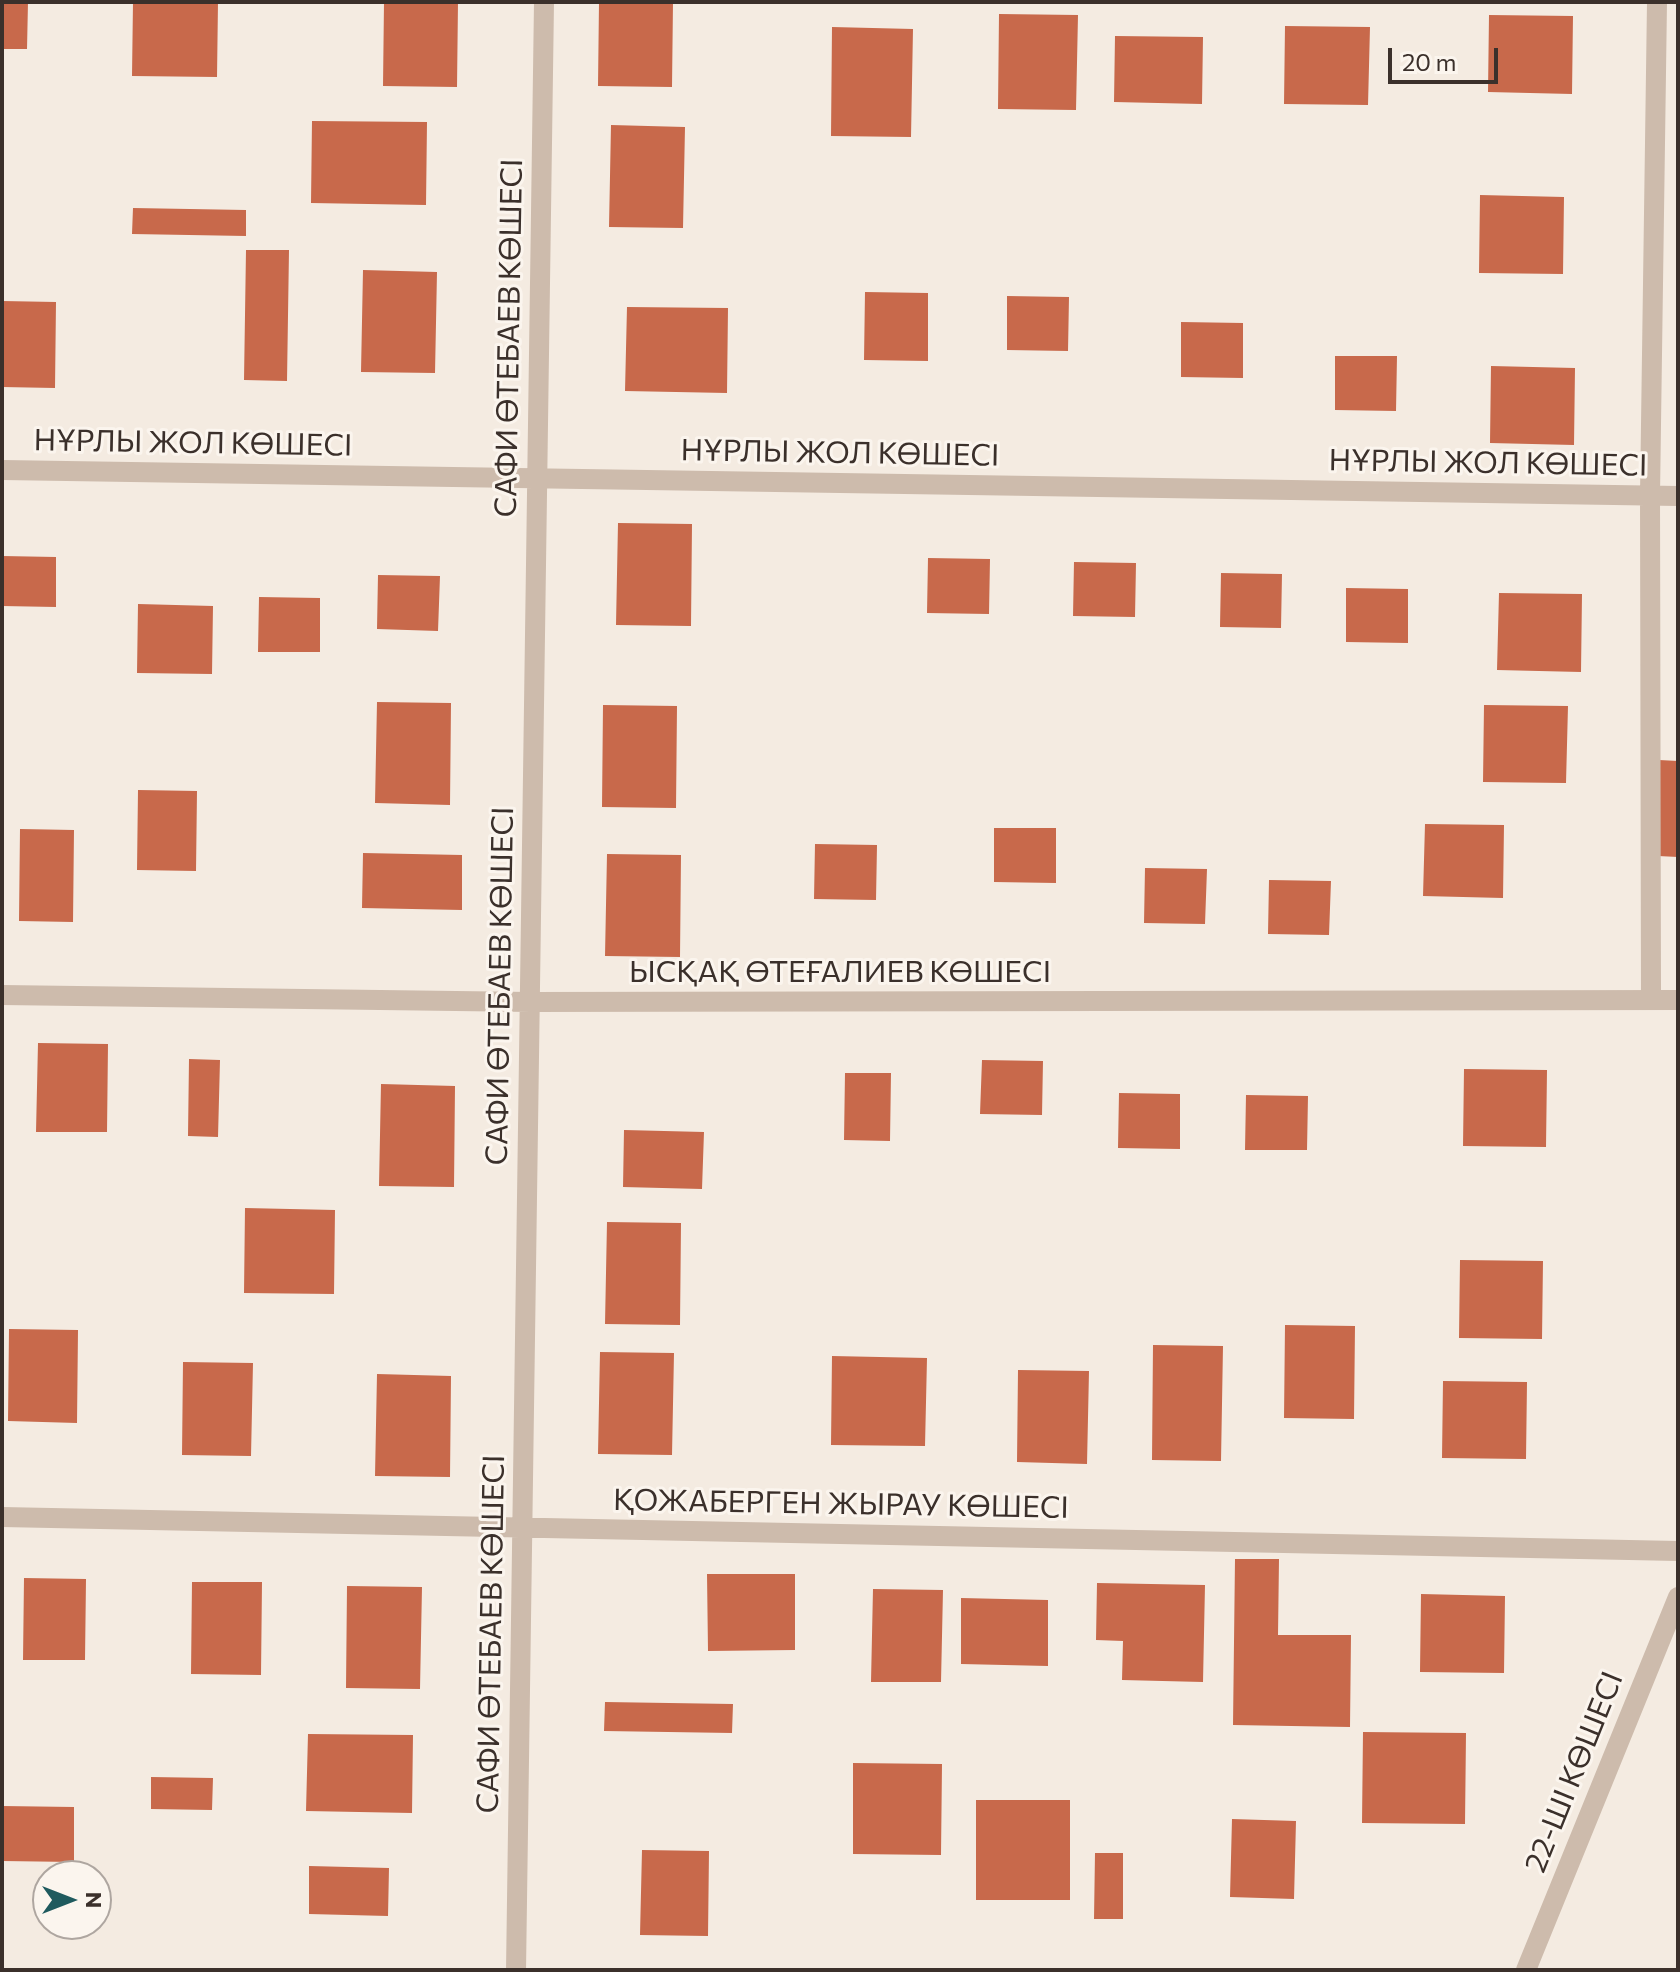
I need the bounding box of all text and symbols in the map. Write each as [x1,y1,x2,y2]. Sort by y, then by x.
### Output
scale bar [1392,32,1502,82]
text: 20 m [1402,47,1456,76]
street label: САФИ ӨТЕБАЕВ КӨШЕСІ [488,158,530,518]
street label: НҰРЛЫ ЖОЛ КӨШЕСІ [33,422,353,464]
street label: НҰРЛЫ ЖОЛ КӨШЕСІ [680,432,1000,474]
street label: НҰРЛЫ ЖОЛ КӨШЕСІ [1328,442,1648,484]
street label: САФИ ӨТЕБАЕВ КӨШЕСІ [479,806,521,1166]
street label: ЫСҚАҚ ӨТЕҒАЛИЕВ КӨШЕСІ [629,954,1051,990]
street label: САФИ ӨТЕБАЕВ КӨШЕСІ [470,1454,512,1814]
street label: ҚОЖАБЕРГЕН ЖЫРАУ КӨШЕСІ [613,1482,1069,1526]
street label: 22-ШІ КӨШЕСІ [1517,1666,1631,1878]
north arrow [32,1860,112,1940]
text: N [81,1892,108,1908]

